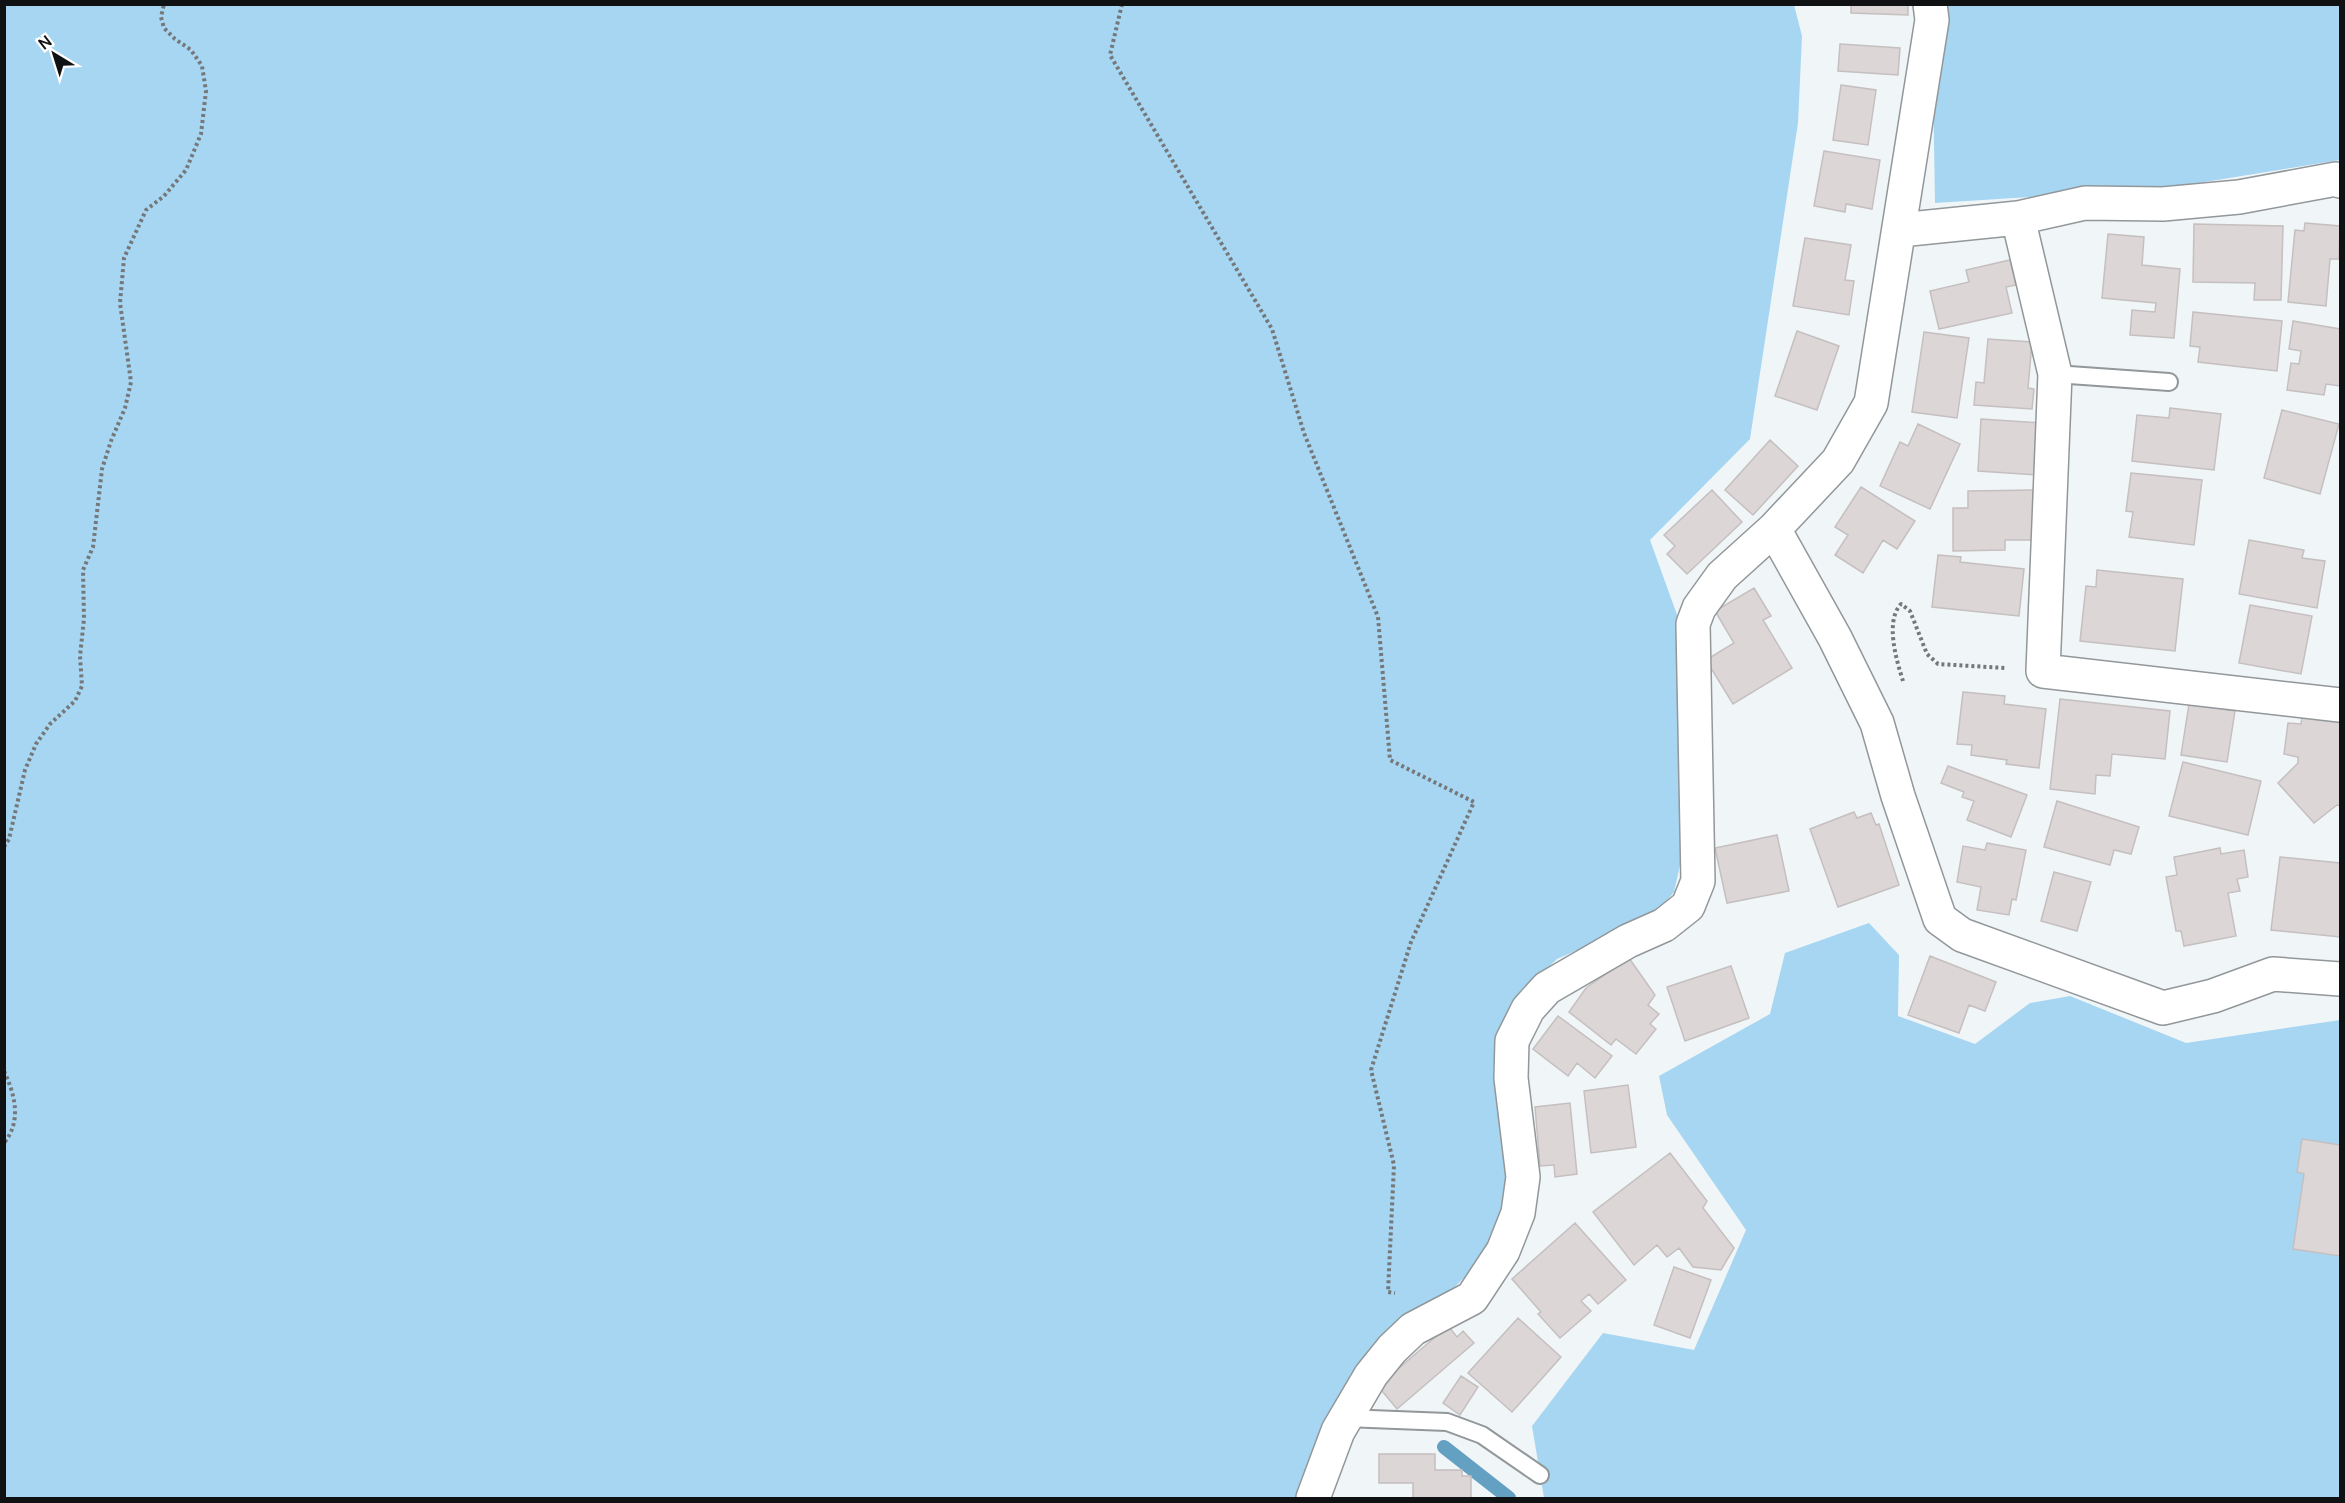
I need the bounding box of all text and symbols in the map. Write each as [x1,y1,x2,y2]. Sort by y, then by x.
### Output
north arrow [24,24,84,84]
text: N [33,30,56,54]

